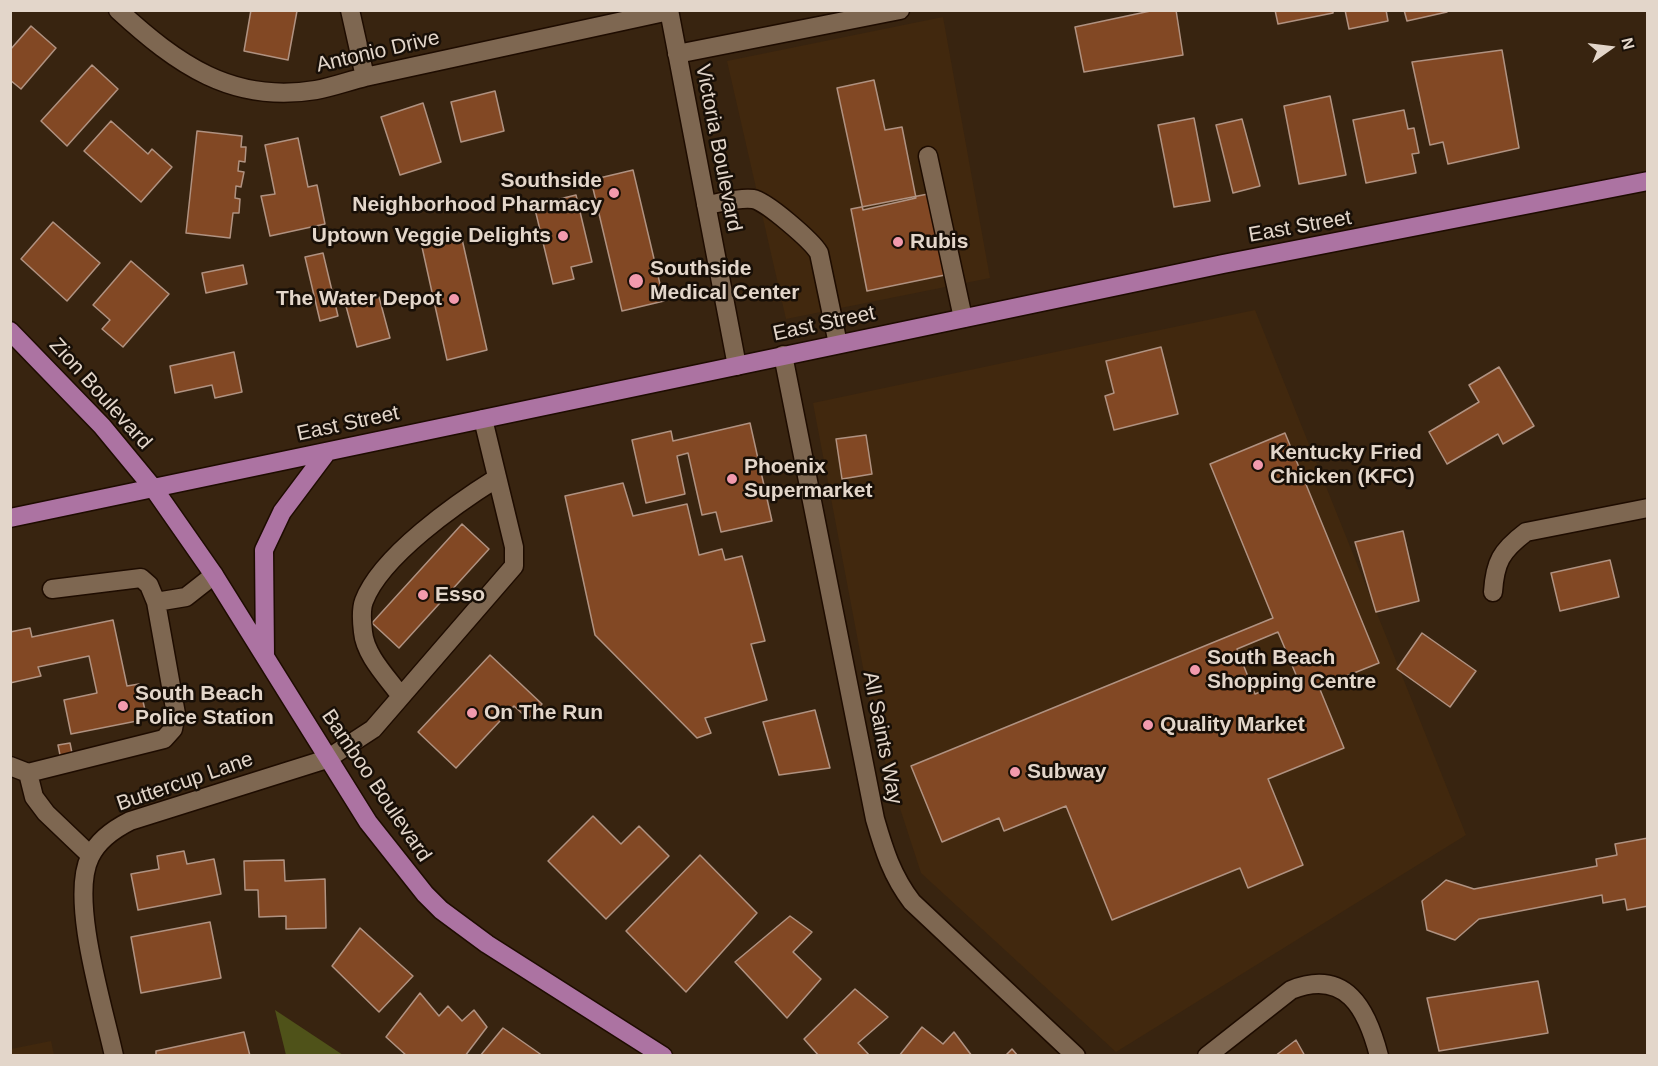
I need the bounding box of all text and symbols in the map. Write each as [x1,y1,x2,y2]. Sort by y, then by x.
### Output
north arrow [1580,18,1640,78]
street label: Antonio Drive [314,26,442,78]
text: N [1618,36,1638,51]
street label: Victoria Boulevard [689,62,747,234]
place label: Southside Neighborhood Pharmacy [352,168,602,218]
marker: Southside Neighborhood Pharmacy [607,186,621,200]
street label: East Street [1247,206,1353,248]
place label: Uptown Veggie Delights [312,223,551,249]
marker: Uptown Veggie Delights [556,229,570,243]
place label: Rubis [910,229,968,255]
marker: Rubis [891,235,905,249]
place label: Southside Medical Center [650,256,799,306]
marker: Southside Medical Center [627,272,645,290]
place label: The Water Depot [276,286,442,312]
marker: The Water Depot [447,292,461,306]
street label: East Street [771,301,877,347]
street label: Zion Boulevard [43,333,157,455]
street label: East Street [295,401,401,447]
place label: Kentucky Fried Chicken (KFC) [1270,440,1422,490]
place label: Phoenix Supermarket [744,454,872,504]
marker: Kentucky Fried Chicken (KFC) [1251,458,1265,472]
marker: Phoenix Supermarket [725,472,739,486]
place label: Esso [435,582,485,608]
marker: Esso [416,588,430,602]
place label: South Beach Shopping Centre [1207,645,1376,695]
marker: South Beach Shopping Centre [1188,663,1202,677]
street label: All Saints Way [857,670,907,806]
place label: South Beach Police Station [135,681,274,731]
marker: South Beach Police Station [116,699,130,713]
place label: On The Run [484,700,603,726]
street label: Bamboo Boulevard [316,705,436,867]
marker: On The Run [465,706,479,720]
place label: Quality Market [1160,712,1305,738]
marker: Quality Market [1141,718,1155,732]
street label: Buttercup Lane [114,747,256,817]
place label: Subway [1027,759,1106,785]
marker: Subway [1008,765,1022,779]

